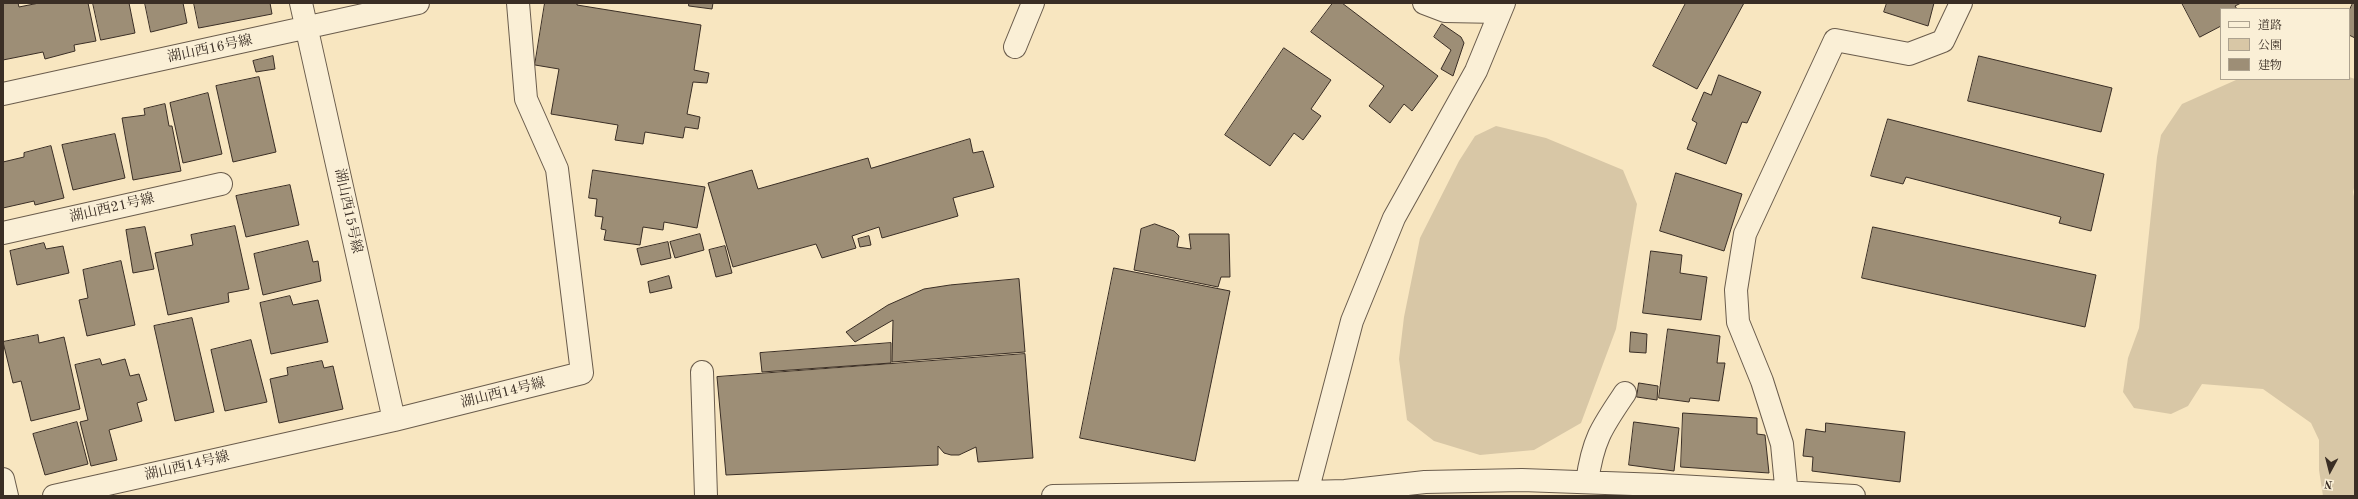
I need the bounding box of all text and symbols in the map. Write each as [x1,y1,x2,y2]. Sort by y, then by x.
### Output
legend [2220,8,2350,80]
text: 道路 [2258,20,2282,32]
street label: 湖山西16号線 [166,32,254,66]
text: 公園 [2258,40,2282,52]
text: 建物 [2258,60,2282,72]
street label: 湖山西15号線 [331,167,365,255]
street label: 湖山西21号線 [68,190,156,226]
street label: 湖山西14号線 [459,374,547,412]
street label: 湖山西14号線 [143,448,231,484]
north arrow [2310,451,2350,491]
text: N [2324,477,2333,489]

